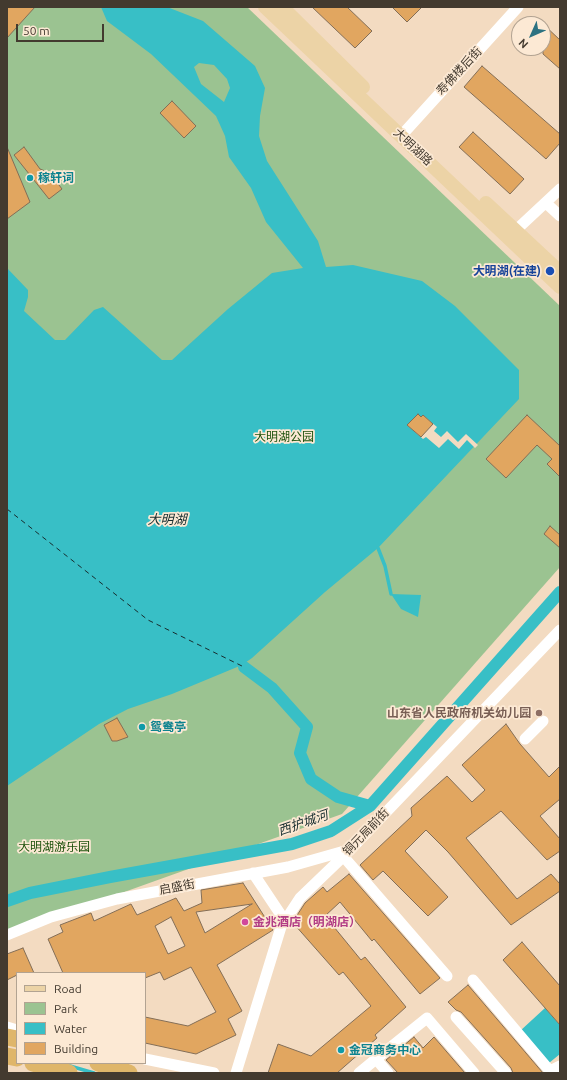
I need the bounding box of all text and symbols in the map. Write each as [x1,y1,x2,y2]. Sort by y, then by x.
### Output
scale bar [18,16,106,42]
north arrow [511,16,551,56]
text: 50 m [23,24,50,37]
text: N [516,37,530,51]
street label: 寿佛楼后街 [433,44,485,98]
street label: 大明湖路 [391,125,435,169]
place label: 稼轩词 [38,171,74,185]
marker: 稼轩词 [25,173,35,183]
place label: 大明湖(在建) [473,264,541,278]
marker: 大明湖(在建) [544,265,556,277]
park label: 大明湖公园 [254,430,314,444]
water label: 大明湖 [148,512,186,528]
place label: 山东省人民政府机关幼儿园 [387,706,531,720]
marker: 山东省人民政府机关幼儿园 [534,708,544,718]
place label: 鸳鸯亭 [150,720,186,734]
marker: 鸳鸯亭 [137,722,147,732]
street label: 铜元局前街 [340,805,392,859]
water label: 西护城河 [276,807,330,839]
park label: 大明湖游乐园 [18,840,90,854]
street label: 启盛街 [158,876,196,898]
place label: 金兆酒店（明湖店） [253,915,361,929]
marker: 金兆酒店（明湖店） [240,917,250,927]
legend [16,972,146,1064]
text: Road [54,982,82,995]
text: Park [54,1002,78,1015]
text: Water [54,1022,87,1035]
text: Building [54,1042,98,1055]
place label: 金冠商务中心 [349,1043,421,1057]
marker: 金冠商务中心 [336,1045,346,1055]

